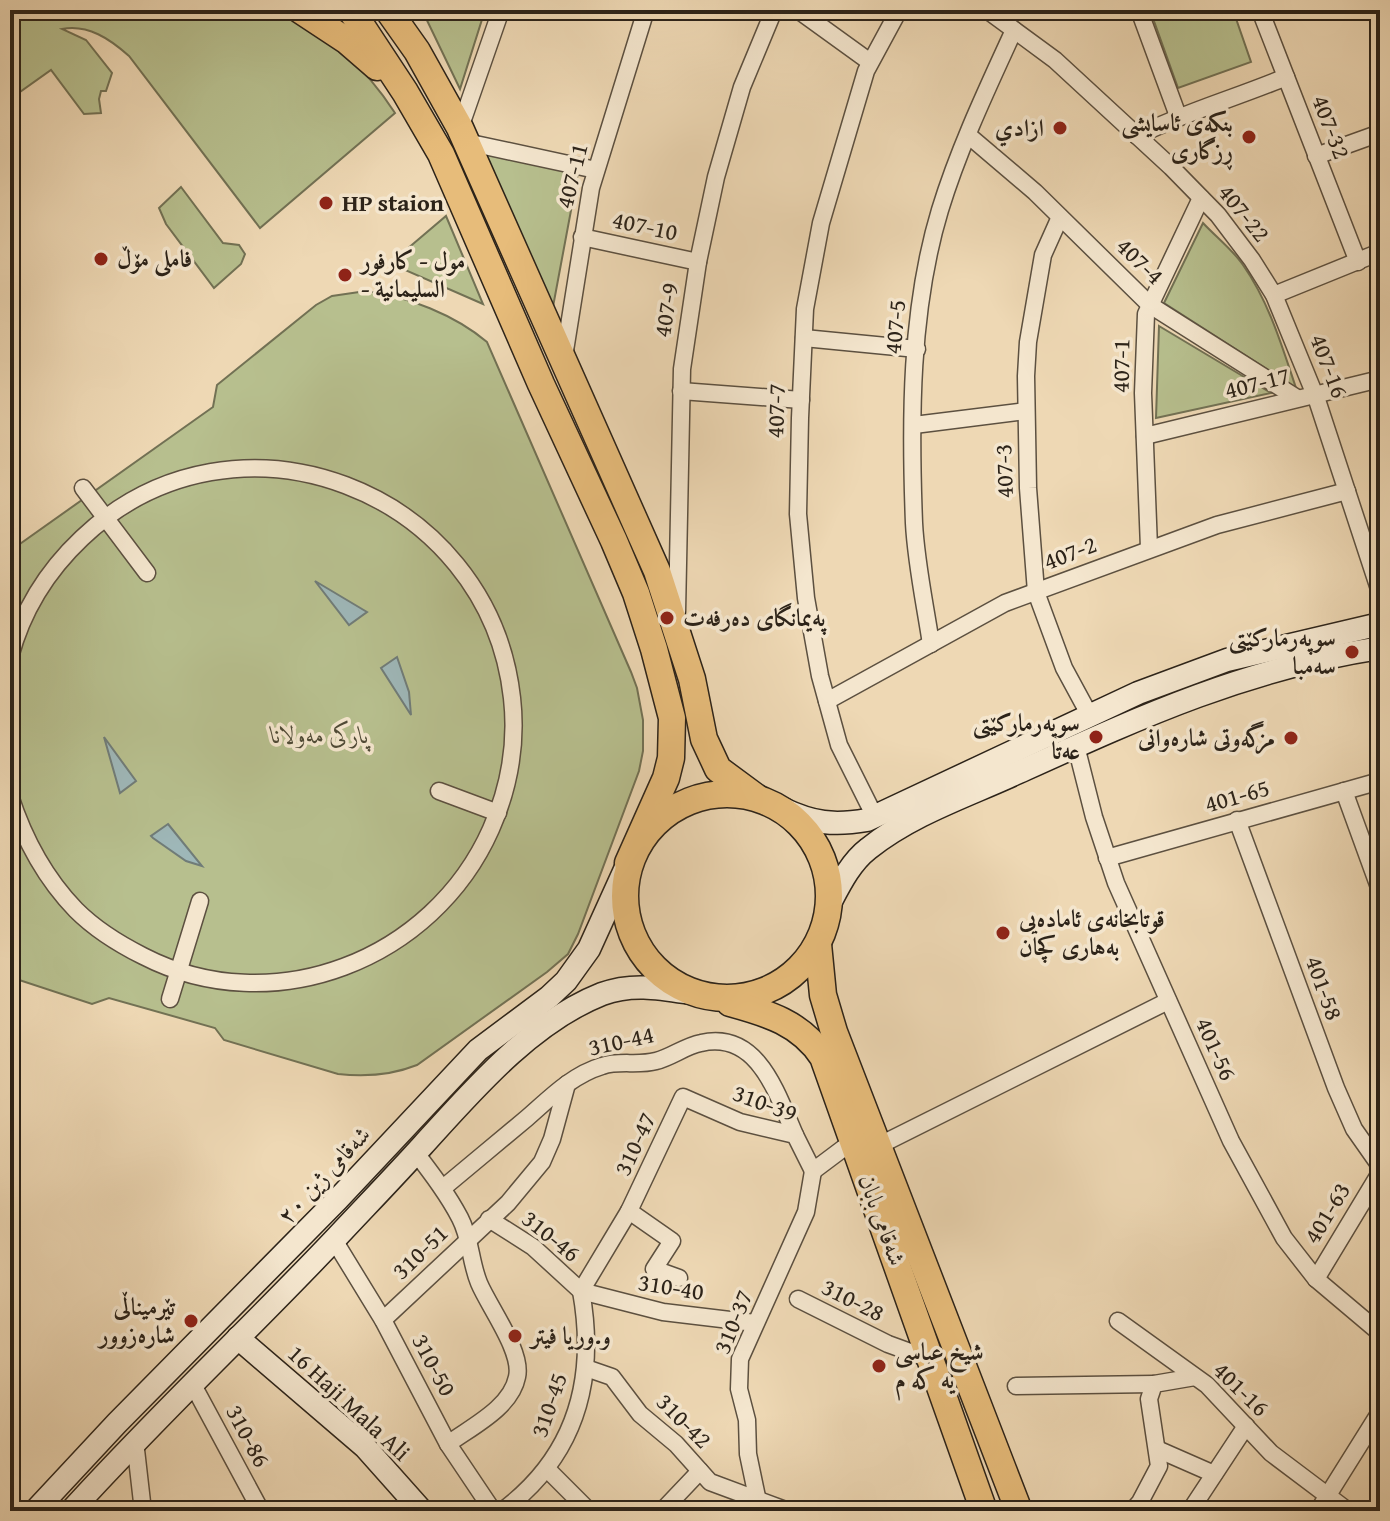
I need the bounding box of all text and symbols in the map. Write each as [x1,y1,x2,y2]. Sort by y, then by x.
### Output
street label: 407-32 [1303,90,1360,164]
place label: بنکەی ئاسایشی ڕزگاری [1121,105,1233,171]
place label: ازادي [995,110,1044,147]
marker: ازادي [1051,119,1069,137]
marker: بنکەی ئاسایشی ڕزگاری [1240,128,1258,146]
street label: 407-11 [547,140,596,212]
street label: 407-22 [1210,176,1279,249]
place label: HP staion [342,185,444,220]
marker: HP staion [317,194,335,212]
street label: 407-10 [609,202,681,249]
street label: 407-4 [1109,229,1172,292]
place label: فاملی مۆڵ [117,241,192,278]
place label: مول - كارفور - السليمانية [358,243,465,306]
marker: فاملی مۆڵ [92,250,110,268]
marker: مول - كارفور - السليمانية [336,266,354,284]
street label: 407-9 [644,280,687,340]
street label: 407-5 [875,298,914,356]
street label: 407-16 [1301,329,1358,403]
street label: 407-1 [1103,338,1138,394]
street label: 407-17 [1221,358,1293,407]
street label: 407-7 [757,383,794,439]
street label: 407-3 [985,443,1022,499]
street label: 407-2 [1038,526,1102,579]
place label: پەیمانگای دەرفەت [683,600,827,636]
marker: پەیمانگای دەرفەت [658,609,676,627]
place label: سوپەرمارکێتی سەمبا [1229,620,1336,683]
marker: سوپەرمارکێتی سەمبا [1343,643,1361,661]
place label: سوپەرمارکێتی عەتا [973,705,1080,768]
park label: پارکی مەولانا [269,717,371,752]
place label: مزگەوتی شارەوانی [1137,720,1275,755]
marker: سوپەرمارکێتی عەتا [1087,728,1105,746]
marker: مزگەوتی شارەوانی [1282,729,1300,747]
street label: 401-65 [1200,770,1273,821]
place label: قوتابخانەی ئامادەیی بەهاری کچان [1018,901,1165,964]
marker: قوتابخانەی ئامادەیی بەهاری کچان [994,924,1012,942]
street label: 401-58 [1297,951,1352,1025]
street label: 401-56 [1187,1012,1246,1086]
street label: 310-44 [585,1017,657,1064]
street label: 310-39 [728,1075,802,1130]
street label: 310-47 [605,1106,664,1181]
street label: شەقامی ژین ٢٠ [269,1118,378,1232]
street label: شەقامی بابان [850,1169,915,1271]
street label: 401-63 [1295,1175,1359,1250]
street label: 310-46 [515,1201,588,1270]
street label: 310-51 [384,1216,456,1287]
street label: 310-40 [636,1264,706,1309]
street label: 310-28 [816,1269,891,1330]
street label: 310-37 [704,1285,761,1359]
place label: تێرمیناڵی شارەزوور [96,1289,176,1352]
marker: تێرمیناڵی شارەزوور [182,1312,200,1330]
place label: و.وريا فيتر [528,1318,611,1353]
street label: 310-50 [403,1327,465,1402]
marker: و.وريا فيتر [506,1327,524,1345]
place label: شیخ عباسی یه که م [895,1334,984,1401]
street label: 16 Haji Mala Ali [280,1336,419,1469]
street label: 401-16 [1205,1353,1277,1424]
marker: شیخ عباسی یه که م [870,1357,888,1375]
street label: 310-45 [521,1368,576,1442]
street label: 310-42 [649,1385,720,1456]
street label: 310-86 [217,1398,279,1473]

